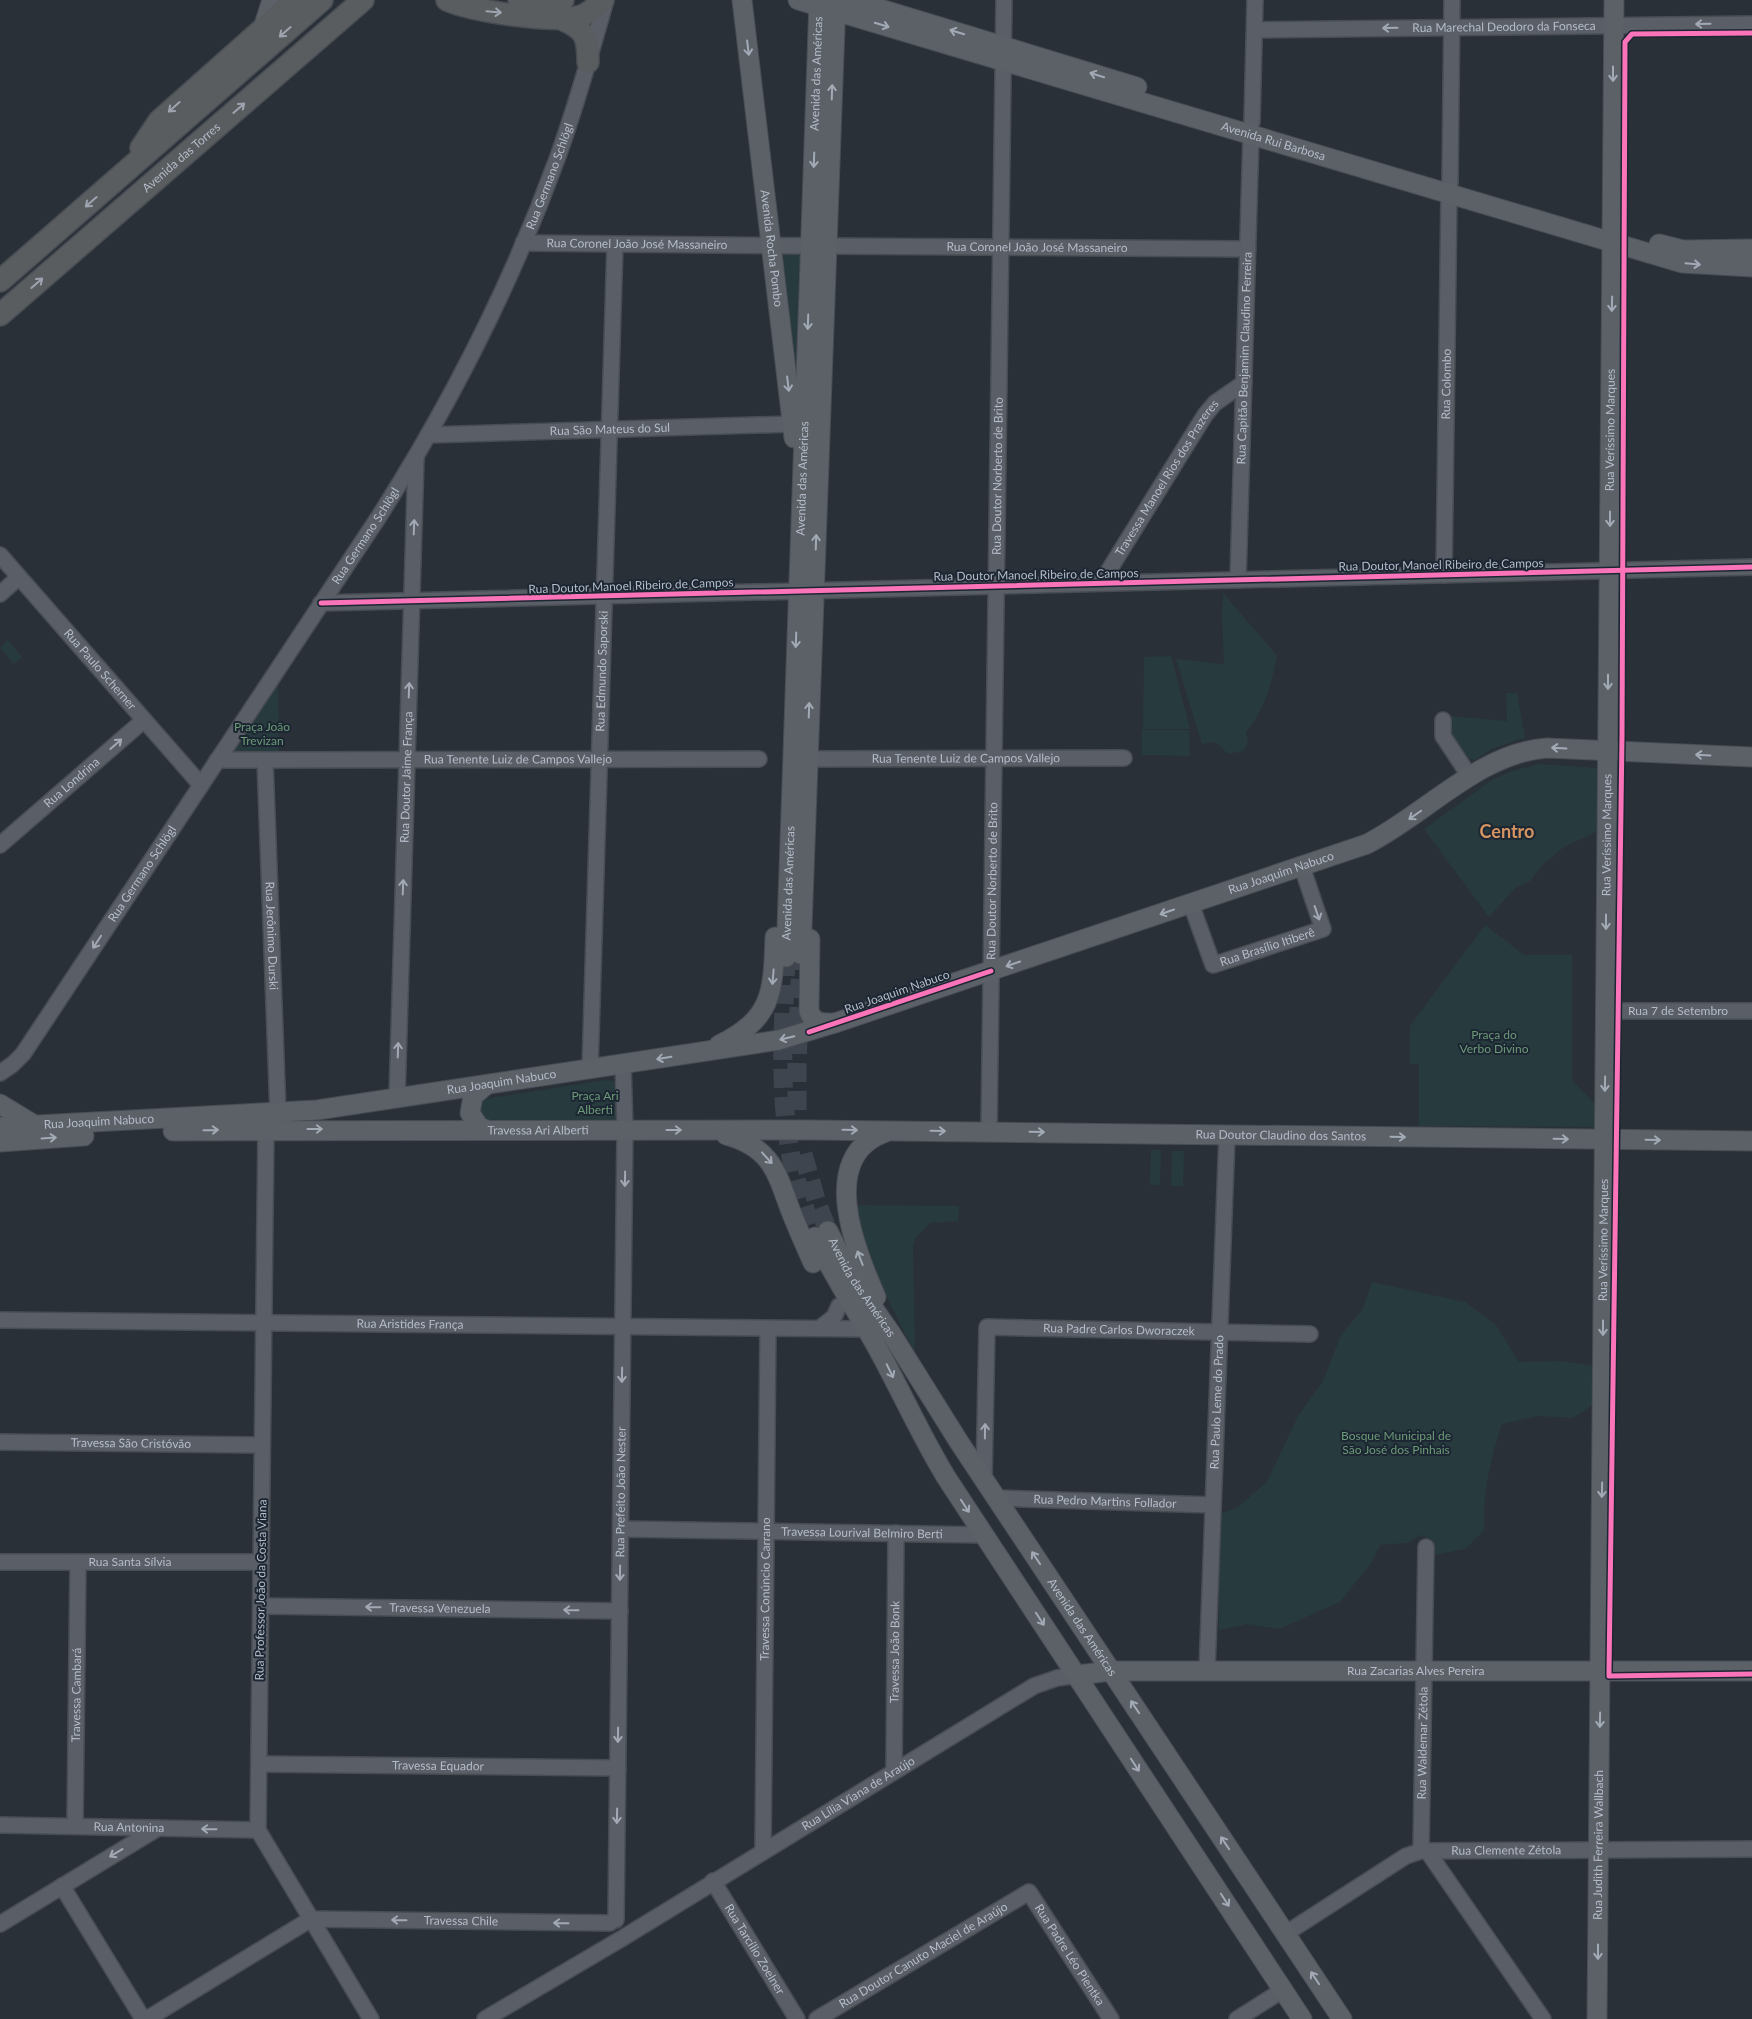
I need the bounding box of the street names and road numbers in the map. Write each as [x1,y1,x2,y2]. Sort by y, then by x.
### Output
street label: Avenida das Américas [806,16,825,131]
street label: Rua Marechal Deodoro da Fonseca [1412,18,1596,35]
street label: Avenida Rui Barbosa [1220,118,1328,164]
street label: Avenida das Torres [139,119,223,195]
street label: Rua Germano Schlögl [522,121,576,232]
street label: Avenida Rocha Pombo [758,189,786,308]
street label: Rua Coronel João José Massaneiro [546,235,728,252]
street label: Rua Coronel João José Massaneiro [946,239,1128,255]
street label: Rua Capitão Benjamim Claudino Ferreira [1233,252,1255,464]
street label: Rua Colombo [1438,348,1454,420]
street label: Rua Veríssimo Marques [1602,369,1618,491]
street label: Travessa Manoel Rios dos Prazeres [1111,396,1222,559]
street label: Rua Doutor Norberto de Brito [989,397,1006,555]
street label: Rua São Mateus do Sul [550,420,670,438]
street label: Avenida das Américas [793,421,811,536]
street label: Rua Germano Schlögl [328,485,402,587]
street label: Rua Doutor Manoel Ribeiro de Campos [1338,555,1544,574]
street label: Rua Doutor Manoel Ribeiro de Campos [933,565,1139,584]
street label: Rua Doutor Manoel Ribeiro de Campos [528,574,734,597]
street label: Rua Edmundo Saporski [592,610,611,732]
street label: Rua Paulo Scherner [61,626,140,713]
street label: Rua Doutor Jaime França [397,711,415,843]
street label: Rua Tenente Luiz de Campos Vallejo [872,750,1060,766]
street label: Rua Tenente Luiz de Campos Vallejo [424,751,612,767]
street label: Rua Londrina [40,754,102,811]
street label: Rua Veríssimo Marques [1598,774,1614,896]
street label: Rua Doutor Norberto de Brito [983,802,1000,960]
street label: Rua Germano Schlögl [105,823,179,925]
street label: Avenida das Américas [779,826,798,940]
street label: Rua Joaquim Nabuco [1226,848,1336,897]
street label: Rua Jerônimo Durski [262,881,281,990]
street label: Rua Brasílio Itiberê [1218,924,1317,969]
street label: Rua Joaquim Nabuco [842,966,952,1017]
street label: Rua 7 de Setembro [1628,1003,1728,1018]
street label: Rua Joaquim Nabuco [446,1066,557,1097]
street label: Rua Joaquim Nabuco [43,1111,155,1132]
street label: Travessa Ari Alberti [487,1122,589,1138]
street label: Rua Doutor Claudino dos Santos [1195,1127,1366,1143]
street label: Rua Veríssimo Marques [1595,1179,1611,1301]
street label: Avenida das Américas [826,1235,899,1340]
street label: Rua Aristides França [356,1316,464,1332]
street label: Rua Padre Carlos Dworaczek [1043,1320,1196,1339]
street label: Rua Paulo Leme do Prado [1207,1335,1227,1470]
street label: Rua Prefeito João Nester [612,1426,629,1557]
street label: Travessa São Cristóvão [71,1435,191,1451]
street label: Rua Pedro Martins Follador [1033,1491,1177,1511]
street label: Rua Professor João da Costa Viana [251,1499,270,1681]
street label: Travessa Conúncio Carrano [757,1517,773,1661]
street label: Travessa Lourival Belmiro Berti [781,1524,943,1541]
street label: Rua Santa Sílvia [89,1554,171,1569]
street label: Avenida das Américas [1044,1575,1120,1679]
street label: Travessa Venezuela [389,1600,491,1616]
street label: Travessa João Bonk [887,1600,902,1703]
street label: Travessa Cambará [68,1648,84,1742]
street label: Rua Zacarias Alves Pereira [1347,1663,1485,1678]
street label: Rua Waldemar Zétola [1414,1687,1431,1799]
street label: Rua Lília Viana de Araújo [799,1753,917,1834]
street label: Travessa Equador [392,1757,485,1774]
street label: Rua Judith Ferreira Wallbach [1590,1770,1606,1920]
street label: Rua Antonina [93,1819,165,1835]
street label: Rua Clemente Zétola [1451,1842,1561,1858]
street label: Rua Doutor Canuto Maciel de Araújo [836,1899,1010,2011]
street label: Rua Tarcílio Zoelner [722,1901,789,1998]
street label: Rua Padre Léo Pientka [1032,1901,1108,2008]
street label: Travessa Chile [424,1913,498,1929]

